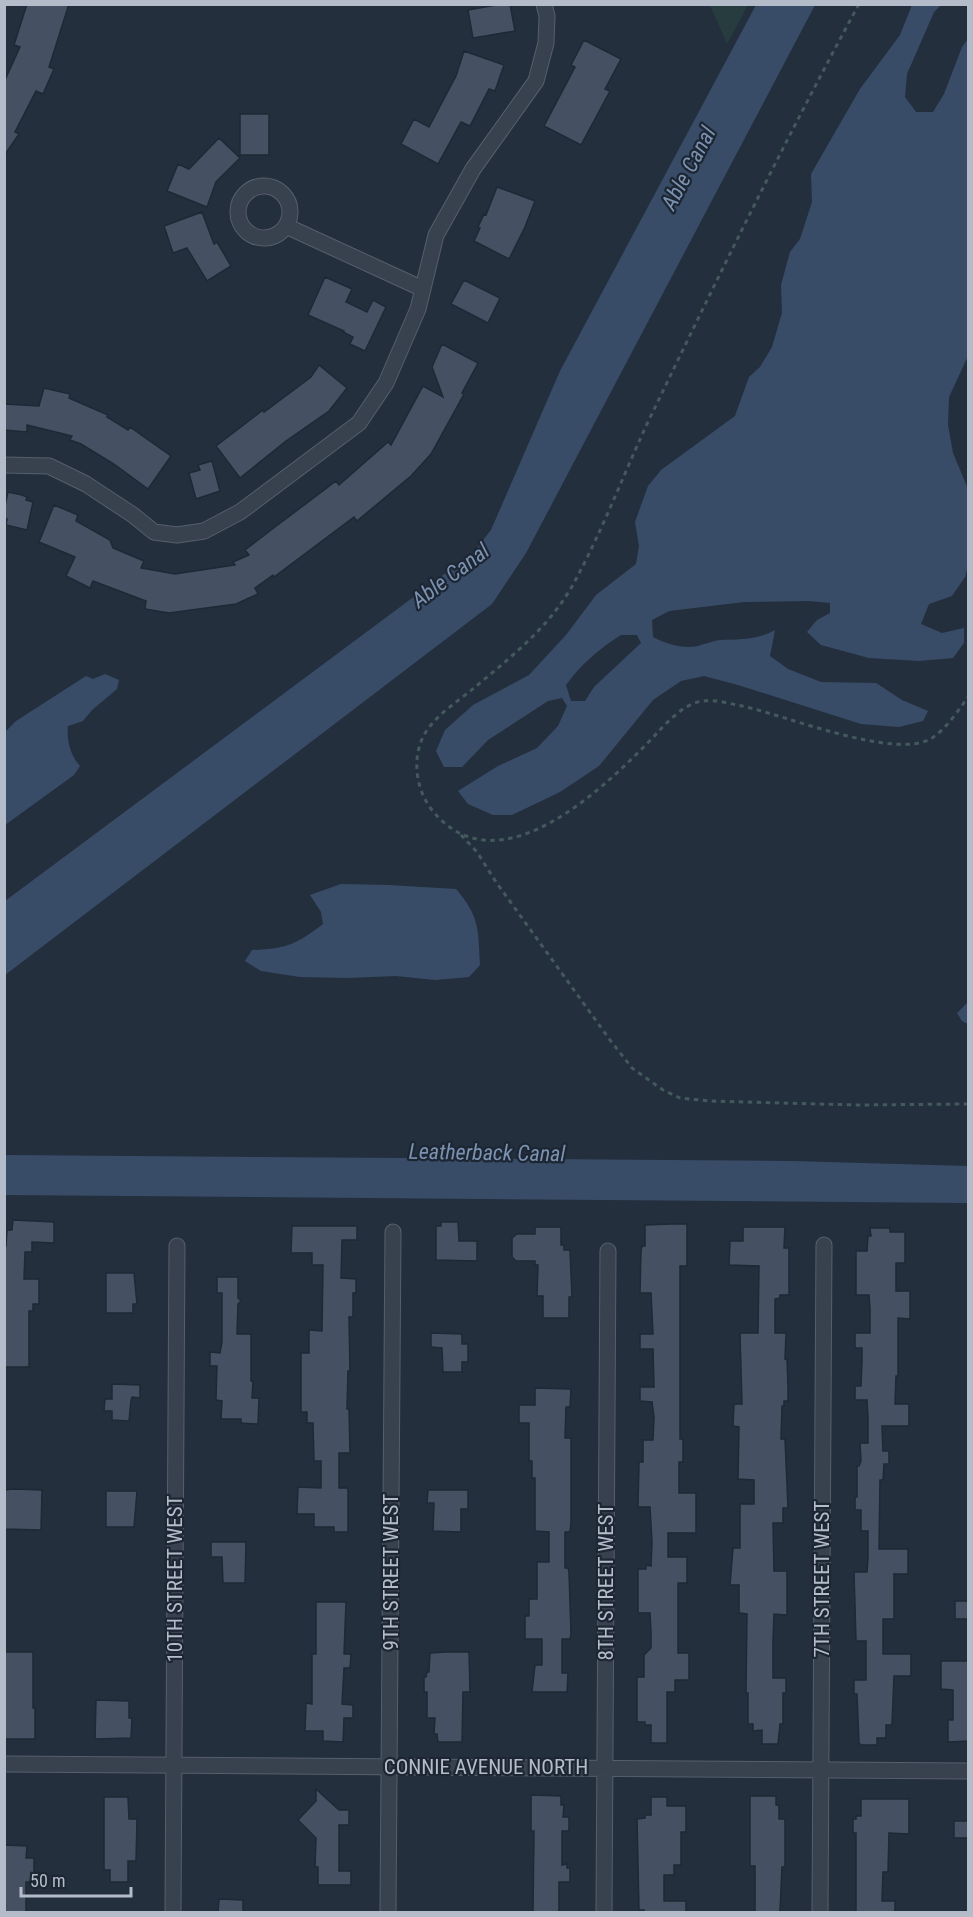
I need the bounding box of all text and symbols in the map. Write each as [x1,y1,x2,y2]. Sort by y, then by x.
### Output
water label: Able Canal [656,121,721,215]
water label: Able Canal [406,538,495,613]
water label: Leatherback Canal [409,1139,567,1166]
street label: 9TH STREET WEST [379,1494,403,1650]
street label: 10TH STREET WEST [163,1495,187,1663]
street label: 7TH STREET WEST [810,1501,834,1657]
street label: 8TH STREET WEST [594,1504,618,1660]
street label: CONNIE AVENUE NORTH [384,1755,588,1779]
scale bar [21,1860,130,1898]
text: 50 m [30,1870,65,1891]

